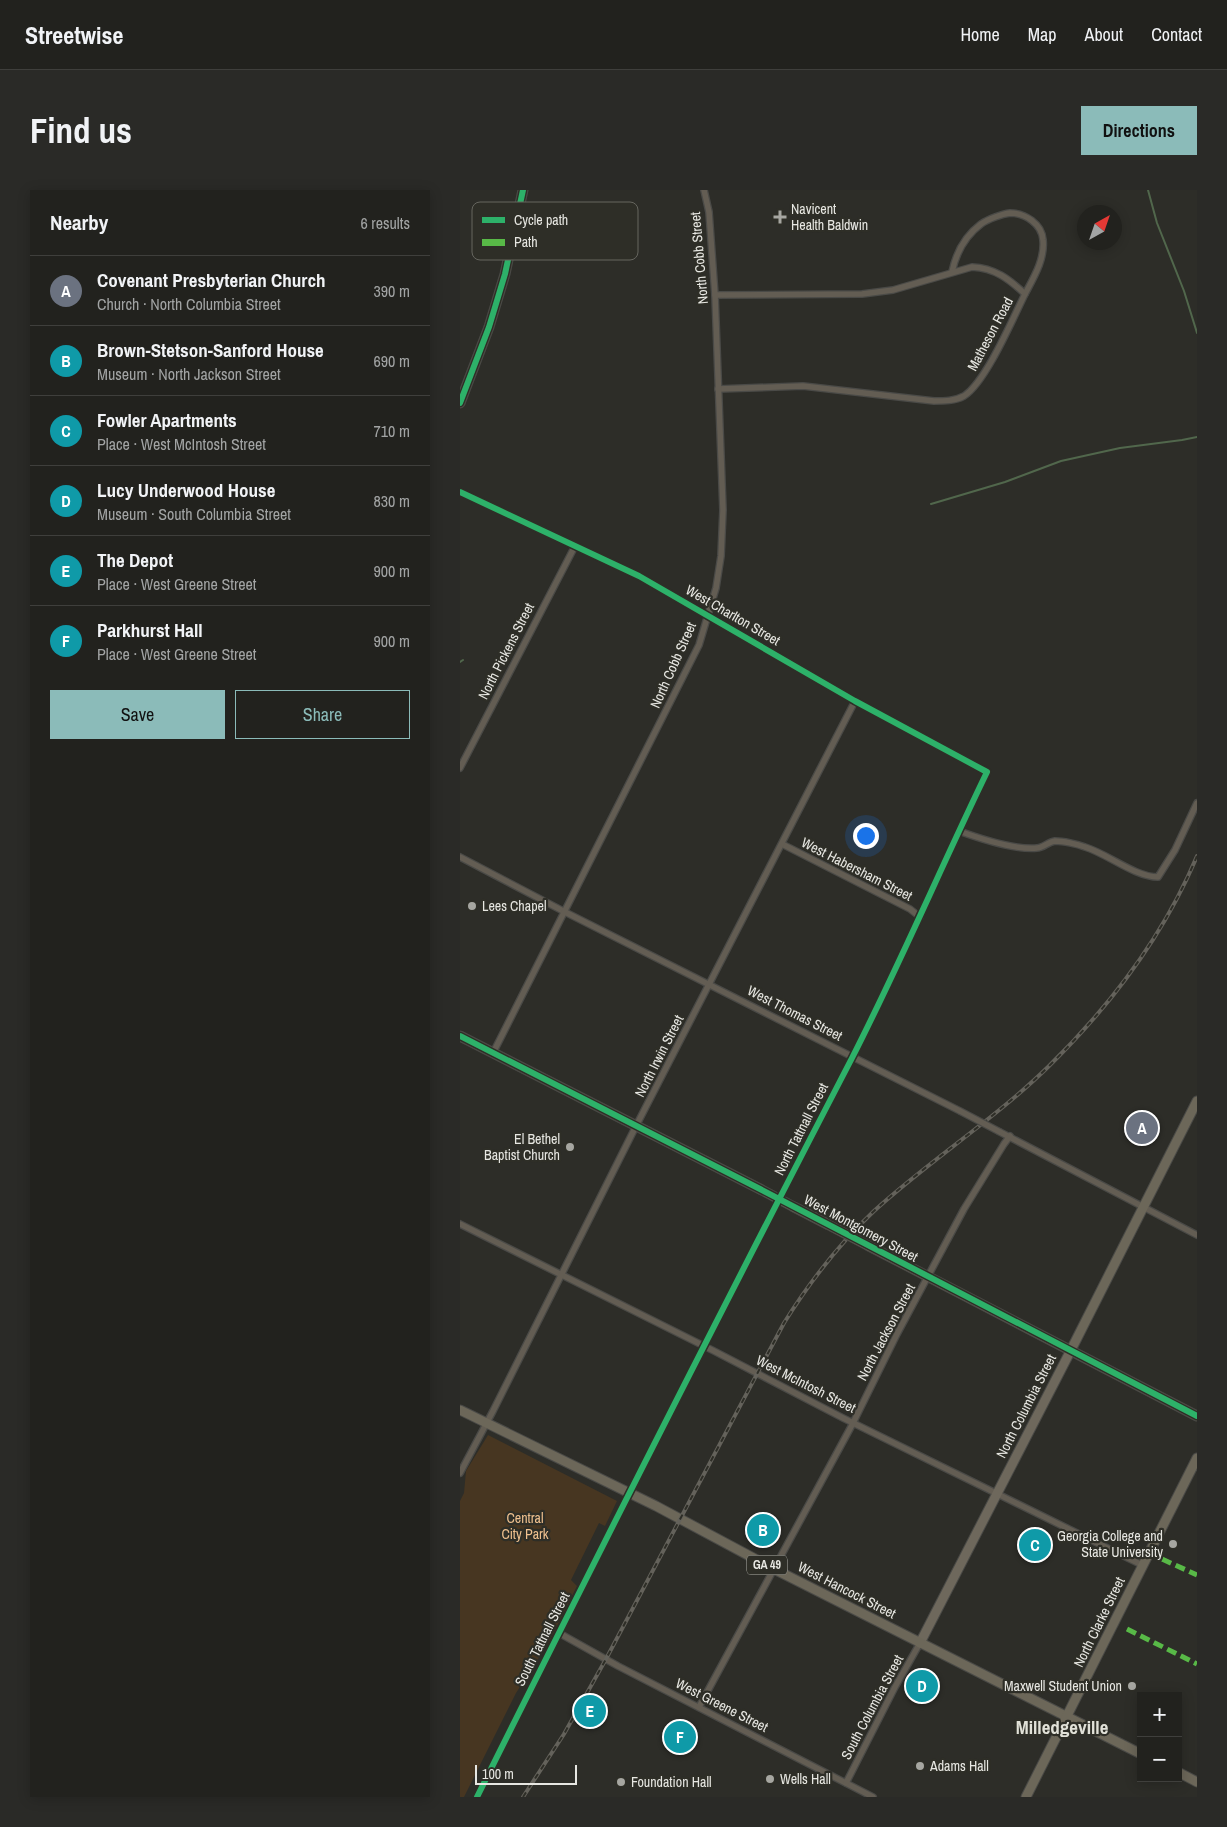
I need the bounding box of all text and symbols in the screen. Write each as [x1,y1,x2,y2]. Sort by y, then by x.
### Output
text: Streetwise [25,19,123,51]
text: Home [960,22,1000,47]
text: Map [1028,22,1057,47]
text: About [1085,22,1123,47]
text: Contact [1151,22,1202,47]
button: Directions [1081,106,1197,155]
text: Find us [30,107,132,154]
place label: Navicent Health Baldwin [791,200,868,234]
legend [472,202,638,260]
north arrow [1077,205,1122,250]
text: Nearby [50,208,108,237]
marker: Navicent Health Baldwin [773,210,787,224]
text: Cycle path [514,211,568,229]
street label: North Cobb Street [686,211,712,305]
text: 6 results [360,212,410,234]
text: Path [514,233,538,251]
text: Covenant Presbyterian Church [97,267,326,293]
text: A [61,280,71,302]
text: 390 m [374,280,410,302]
text: Church · North Columbia Street [97,293,281,315]
street label: Matheson Road [963,294,1017,374]
text: Brown-Stetson-Sanford House [97,337,324,363]
text: B [61,350,71,372]
text: 690 m [374,350,410,372]
text: Museum · North Jackson Street [97,363,281,385]
text: Fowler Apartments [97,407,237,433]
text: C [61,420,71,442]
text: 710 m [374,420,410,442]
text: Place · West McIntosh Street [97,433,266,455]
text: Lucy Underwood House [97,477,275,503]
text: D [61,490,71,512]
text: 830 m [374,490,410,512]
text: Museum · South Columbia Street [97,503,291,525]
text: The Depot [97,547,173,573]
text: E [62,560,70,582]
text: 900 m [374,560,410,582]
text: Place · West Greene Street [97,573,257,595]
street label: West Charlton Street [682,581,784,649]
street label: North Pickens Street [474,600,538,702]
text: Parkhurst Hall [97,617,203,643]
street label: North Cobb Street [646,619,700,711]
text: F [62,630,70,652]
text: 900 m [374,630,410,652]
text: Place · West Greene Street [97,643,257,665]
button: Save [50,690,225,739]
button: Share [235,690,410,739]
your location [853,823,879,849]
street label: West Habersham Street [798,833,916,905]
place label: Lees Chapel [482,897,546,915]
marker: Lees Chapel [466,900,478,912]
street label: West Thomas Street [744,981,846,1045]
street label: North Irwin Street [631,1012,687,1100]
street label: North Tattnall Street [770,1080,832,1178]
pin: A [1126,1109,1158,1147]
place label: El Bethel Baptist Church [484,1130,560,1164]
marker: El Bethel Baptist Church [564,1141,576,1153]
street label: West Montgomery Street [801,1190,921,1266]
street label: North Jackson Street [853,1280,919,1384]
street label: West McIntosh Street [753,1351,859,1417]
street label: North Columbia Street [992,1351,1060,1461]
park label: Central City Park [501,1509,549,1543]
pin: B [747,1511,779,1549]
pin: C [1019,1526,1051,1564]
place label: Georgia College and State University [1057,1527,1163,1561]
marker: Georgia College and State University [1167,1538,1179,1550]
road number: GA 49 [747,1556,787,1574]
street label: West Hancock Street [795,1558,899,1622]
street label: North Clarke Street [1069,1574,1129,1670]
street label: South Tattnall Street [511,1589,573,1689]
street label: South Columbia Street [837,1651,907,1763]
pin: D [906,1667,938,1705]
street label: West Greene Street [673,1674,771,1736]
place label: Maxwell Student Union [1004,1677,1122,1695]
marker: Maxwell Student Union [1126,1680,1138,1692]
pin: E [574,1692,606,1730]
map controls [1137,1692,1182,1782]
button: + [1137,1692,1182,1737]
district label: Milledgeville [1016,1714,1109,1740]
pin: F [664,1718,696,1756]
button: − [1137,1737,1182,1782]
place label: Adams Hall [929,1757,989,1775]
marker: Adams Hall [914,1760,926,1772]
scale bar [475,1762,578,1785]
text: 100 m [482,1765,514,1783]
place label: Wells Hall [780,1770,831,1788]
place label: Foundation Hall [631,1773,712,1791]
marker: Wells Hall [764,1773,776,1785]
marker: Foundation Hall [615,1776,627,1788]

